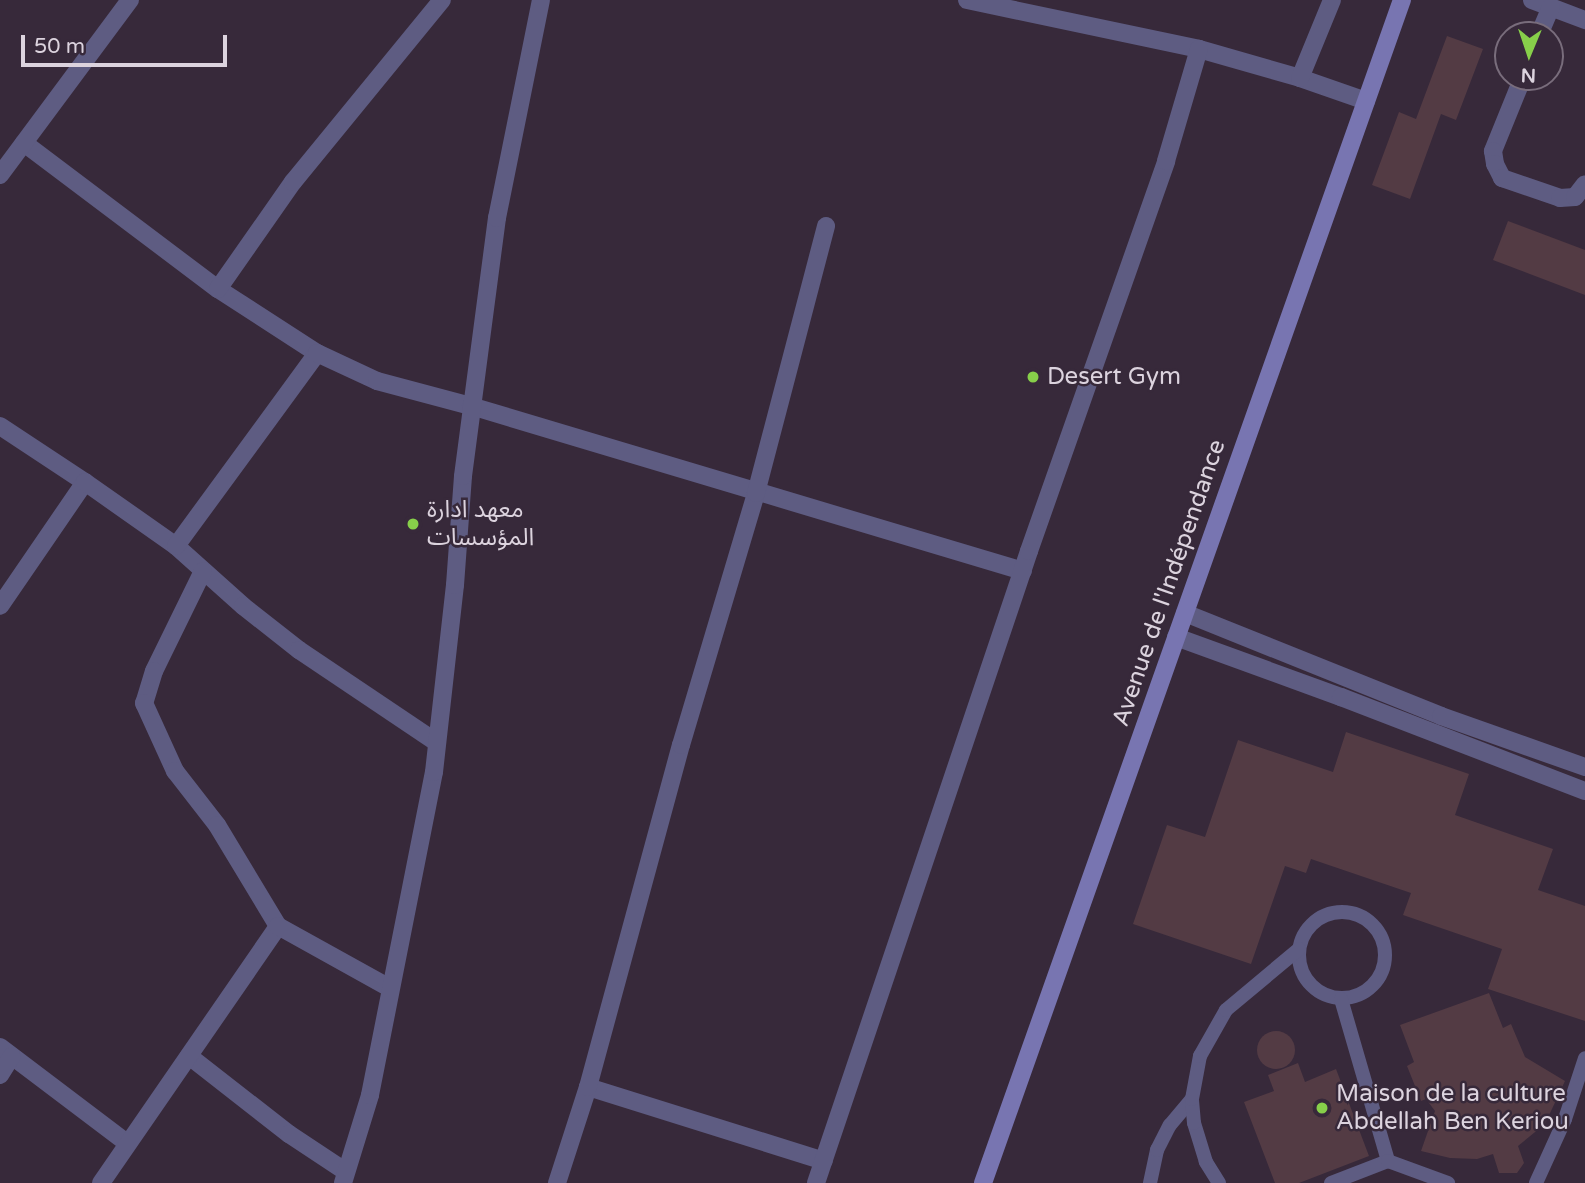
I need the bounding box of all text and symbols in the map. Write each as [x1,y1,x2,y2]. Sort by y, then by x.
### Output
scale bar [24,21,231,65]
north arrow [1494,21,1564,91]
text: 50 m [34,34,85,59]
text: N [1520,64,1536,86]
place label: Desert Gym [1047,363,1181,391]
marker: Desert Gym [1025,369,1041,385]
street label: Avenue de l'Indépendance [1106,436,1232,730]
place label: معهد ادارة المؤسسات [427,496,534,552]
marker: معهد ادارة المؤسسات [405,516,421,532]
place label: Maison de la culture Abdellah Ben Keriou [1336,1080,1569,1136]
marker: Maison de la culture Abdellah Ben Keriou [1314,1100,1330,1116]

